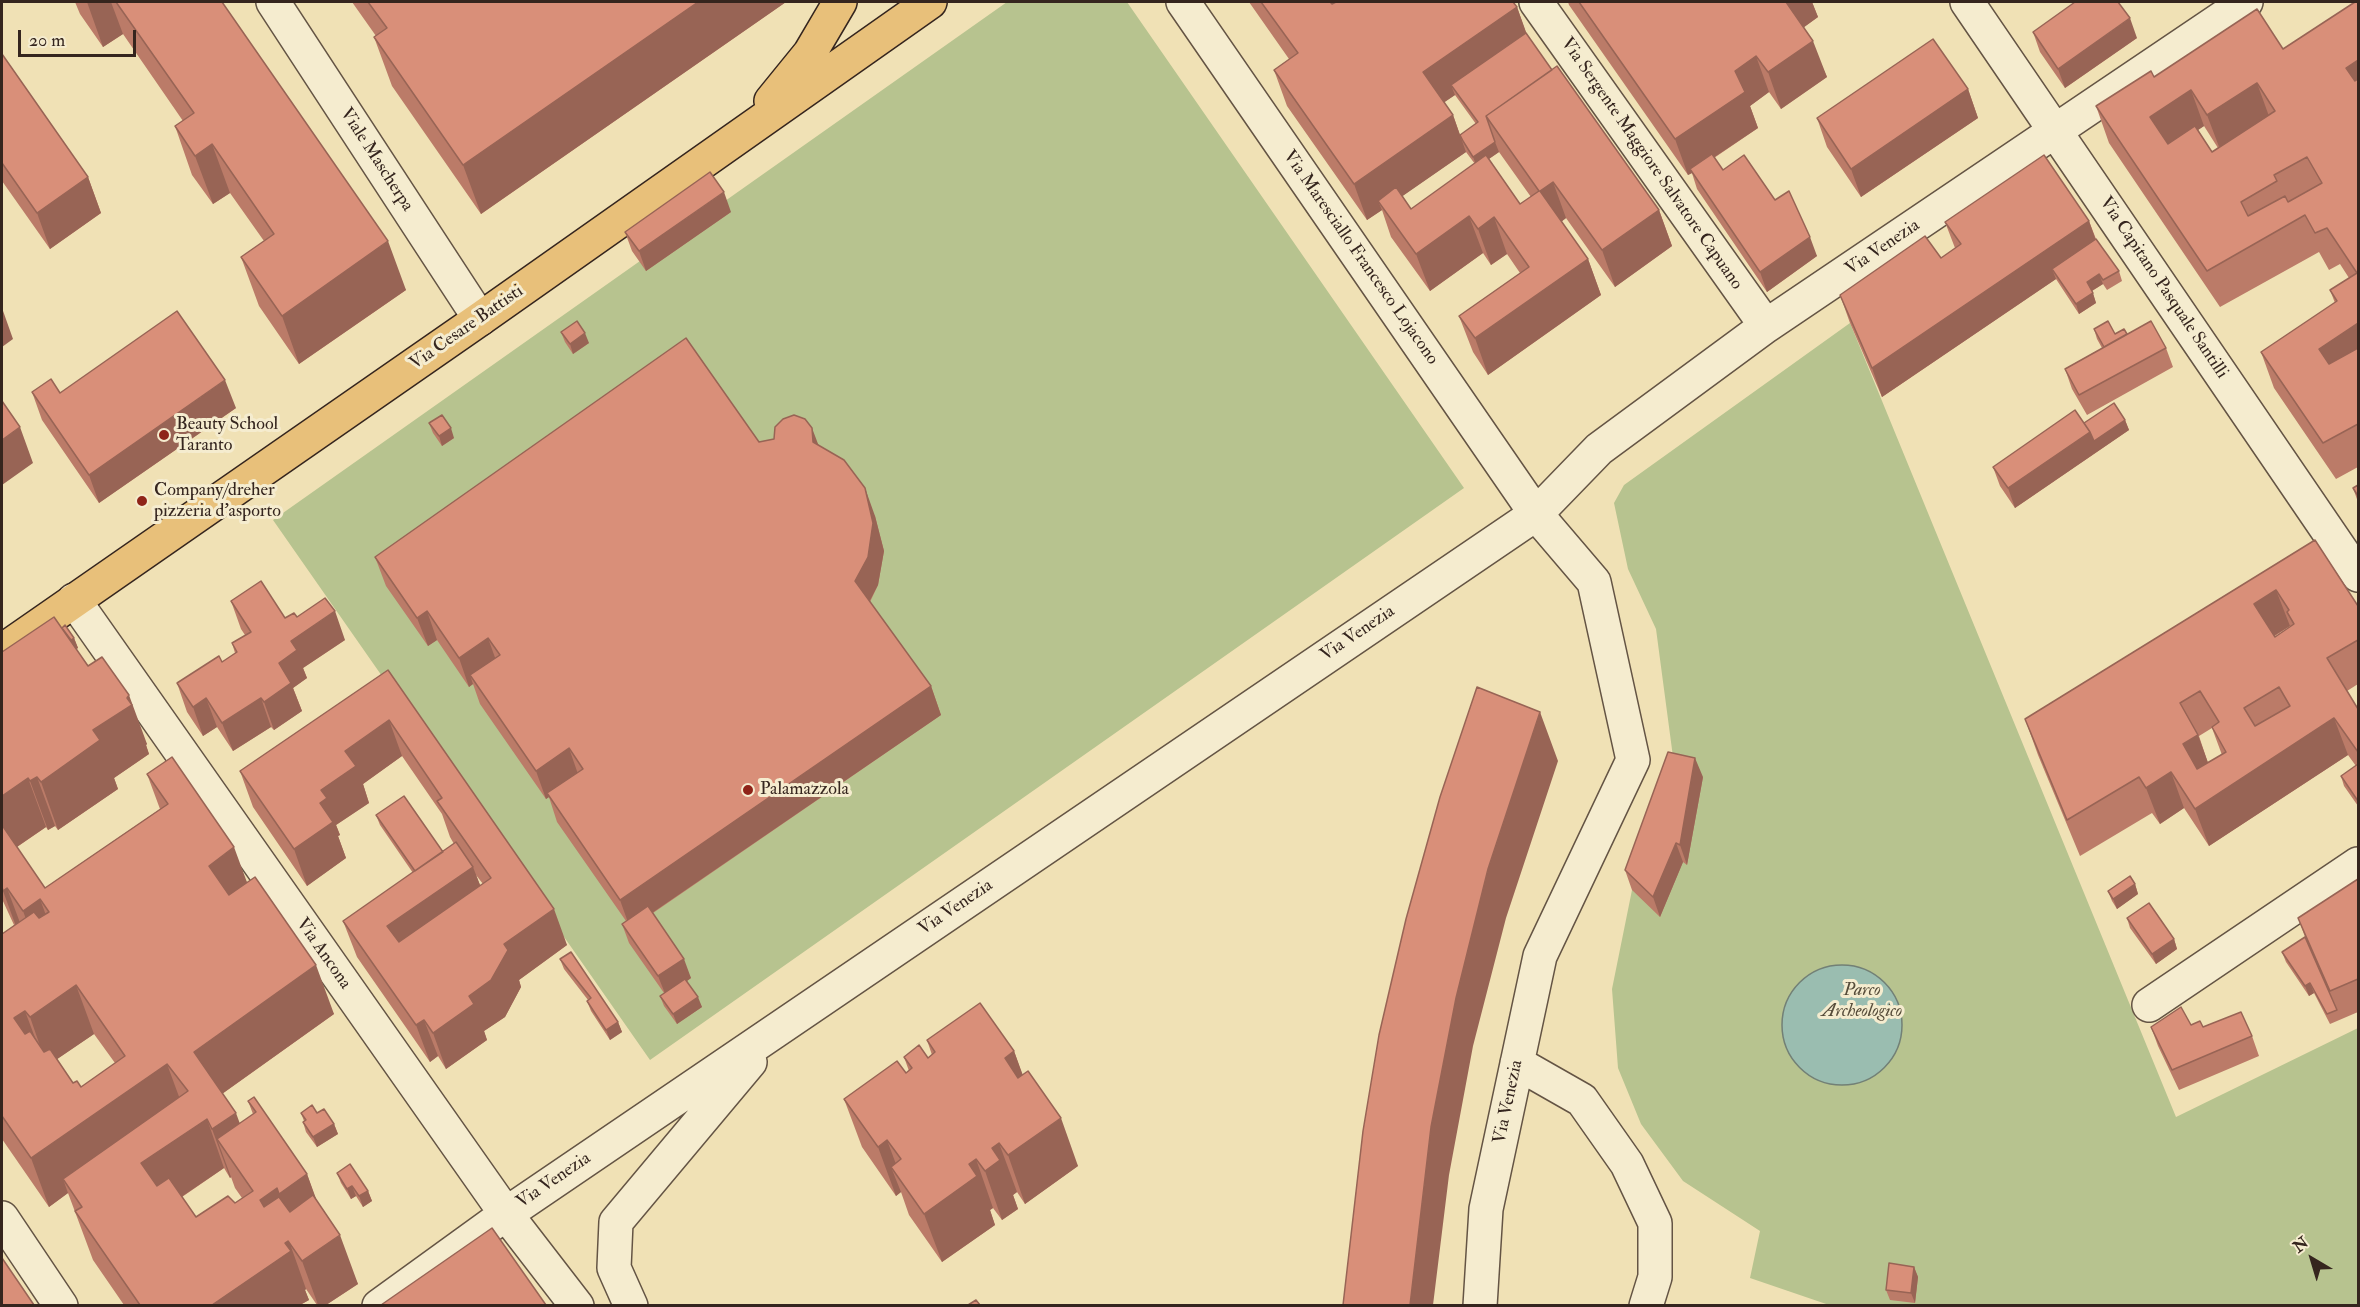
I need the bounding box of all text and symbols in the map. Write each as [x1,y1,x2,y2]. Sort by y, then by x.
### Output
scale bar [21,18,140,56]
text: 20 m [29,29,65,52]
street label: Via Sergente Maggiore Salvatore Capuano [1555,34,1747,294]
street label: Viale Mascherpa [335,104,417,216]
street label: Via Maresciallo Francesco Lojacono [1278,147,1442,369]
street label: Via Capitano Pasquale Santilli [2094,193,2232,383]
street label: Via Venezia [1842,215,1924,281]
street label: Via Cesare Battisti [406,281,528,375]
place label: Beauty School Taranto [176,414,278,456]
marker: Beauty School Taranto [157,428,171,442]
place label: Company/dreher pizzeria d'asporto [154,480,281,522]
marker: Company/dreher pizzeria d'asporto [135,494,149,508]
street label: Via Venezia [1317,601,1399,667]
place label: Palamazzola [760,779,849,801]
marker: Palamazzola [741,783,755,797]
street label: Via Venezia [915,875,997,941]
street label: Via Ancona [291,914,355,994]
park label: Parco Archeologico [1822,980,1902,1022]
street label: Via Venezia [1490,1058,1528,1146]
street label: Via Venezia [513,1148,595,1214]
north arrow [2282,1229,2342,1289]
text: N [2289,1233,2313,1257]

